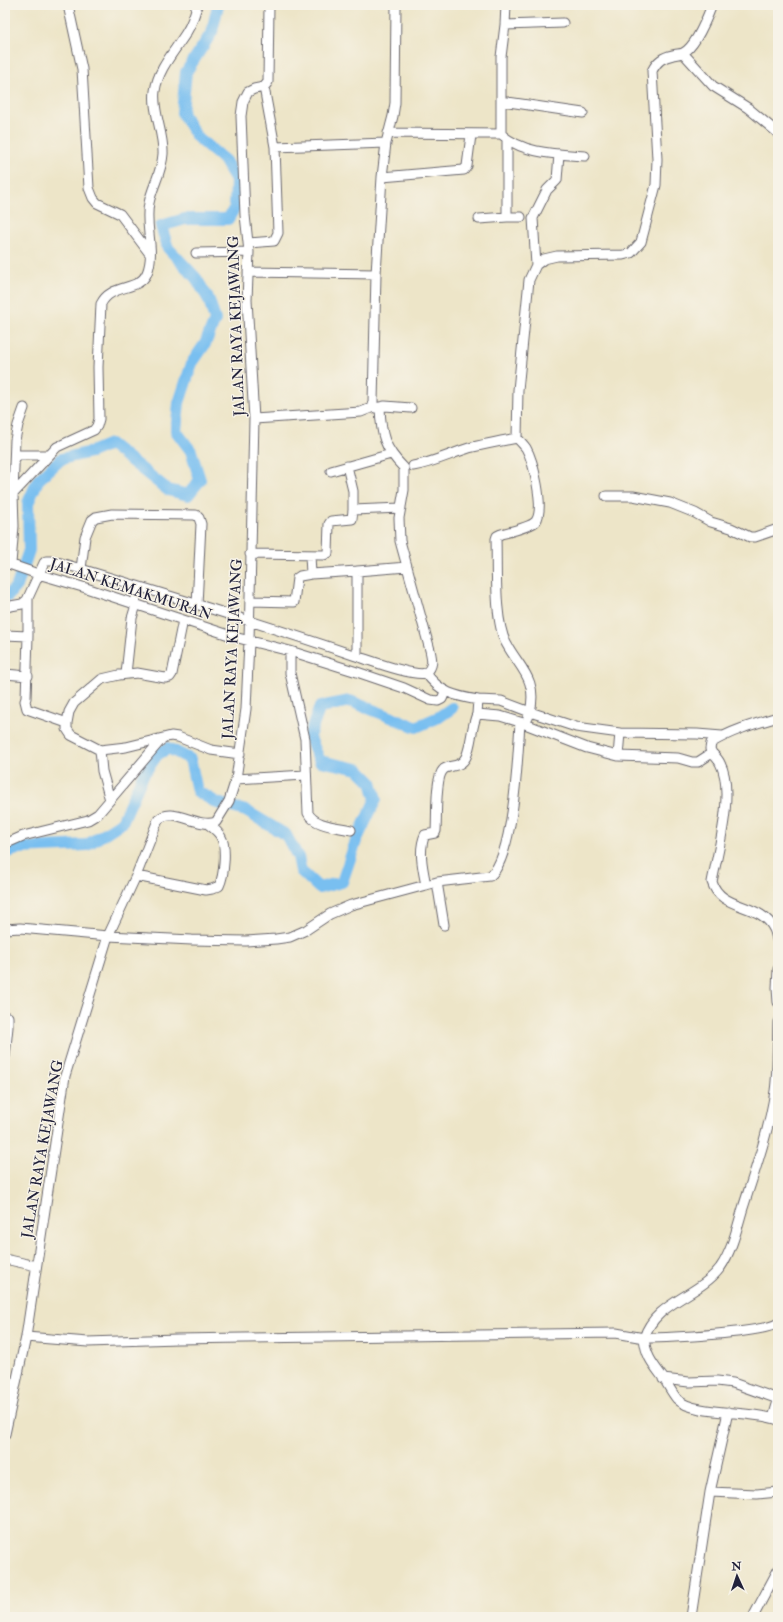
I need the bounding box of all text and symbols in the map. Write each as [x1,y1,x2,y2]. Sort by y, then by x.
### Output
street label: JALAN RAYA KEJAWANG [224,235,250,418]
street label: JALAN KEMAKMURAN [46,554,215,626]
street label: JALAN RAYA KEJAWANG [218,558,248,741]
street label: JALAN RAYA KEJAWANG [17,1058,69,1241]
north arrow [717,1556,757,1596]
text: N [730,1560,743,1573]

